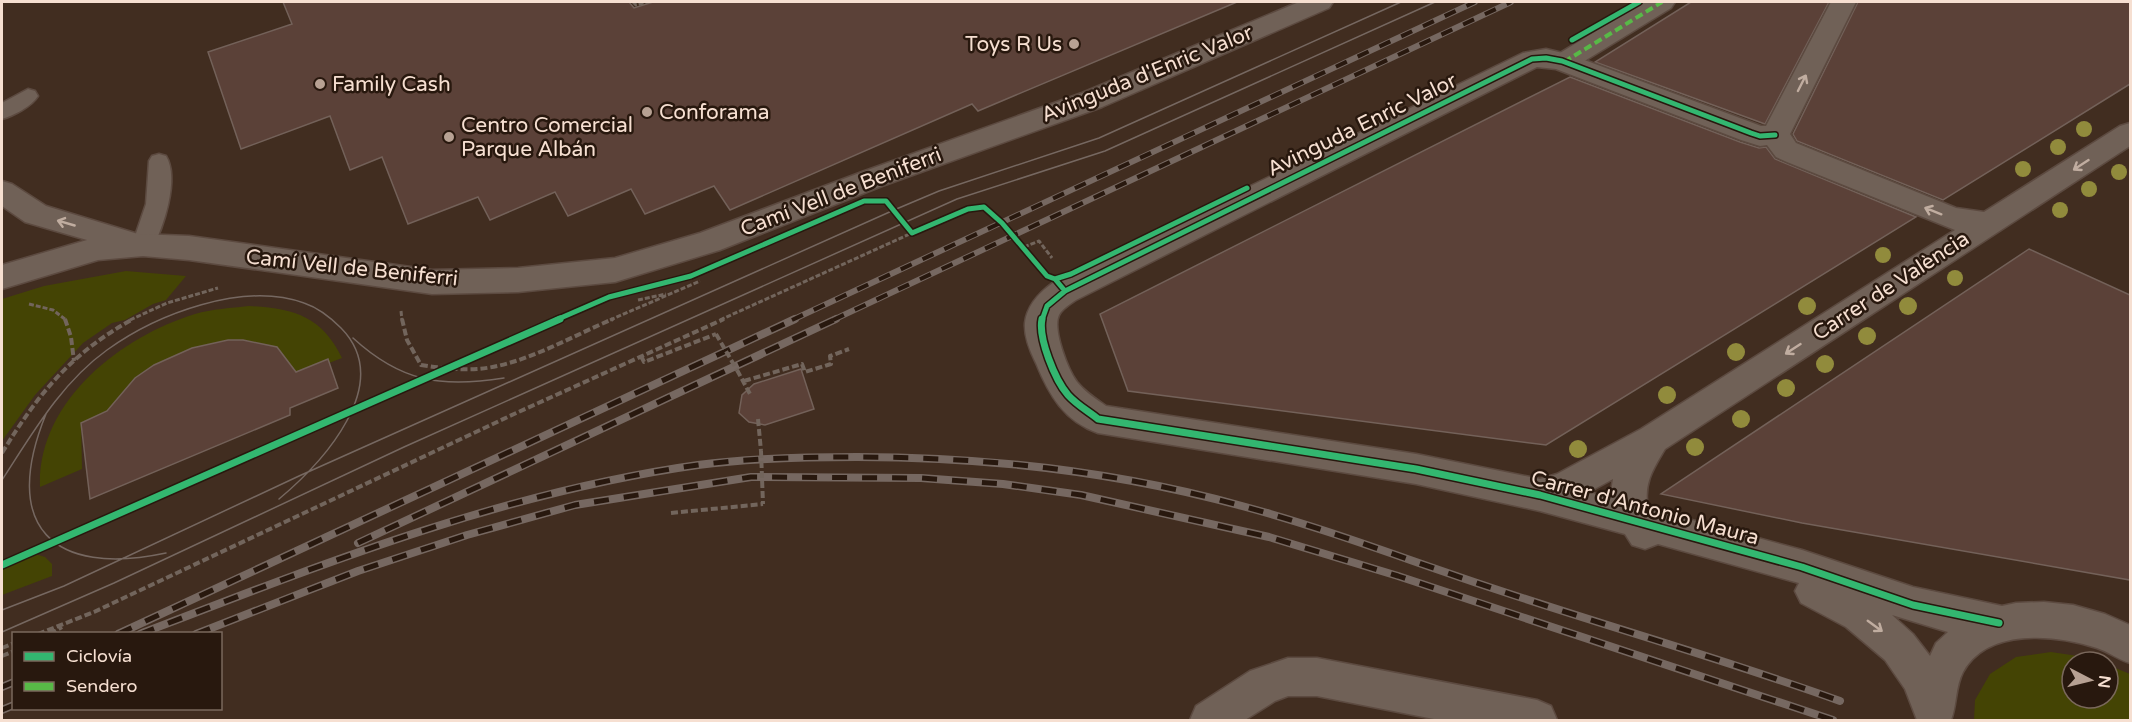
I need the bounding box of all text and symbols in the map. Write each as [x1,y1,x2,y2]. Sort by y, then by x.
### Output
street label: Avinguda d'Enric Valor [1038,20,1256,128]
place label: Toys R Us [965,32,1062,57]
marker: Toys R Us [1067,37,1081,51]
street label: Avinguda Enric Valor [1263,68,1461,182]
place label: Family Cash [332,72,451,97]
one-way arrow [1796,74,1808,92]
marker: Family Cash [313,77,327,91]
place label: Conforama [659,100,770,125]
marker: Conforama [640,105,654,119]
place label: Centro Comercial Parque Albán [461,113,633,162]
marker: Centro Comercial Parque Albán [442,130,456,144]
street label: Camí Vell de Beniferri [737,142,945,242]
one-way arrow [2073,159,2090,171]
one-way arrow [1924,205,1943,216]
one-way arrow [57,216,76,228]
street label: Carrer de València [1808,226,1974,346]
street label: Camí Vell de Beniferri [245,244,459,292]
one-way arrow [1785,343,1802,355]
street label: Carrer d'Antonio Maura [1528,466,1762,550]
one-way arrow [1867,620,1883,632]
legend [12,632,222,710]
text: Ciclovía [66,645,132,667]
north arrow [2060,650,2120,710]
text: N [2093,674,2115,689]
text: Sendero [66,675,137,697]

